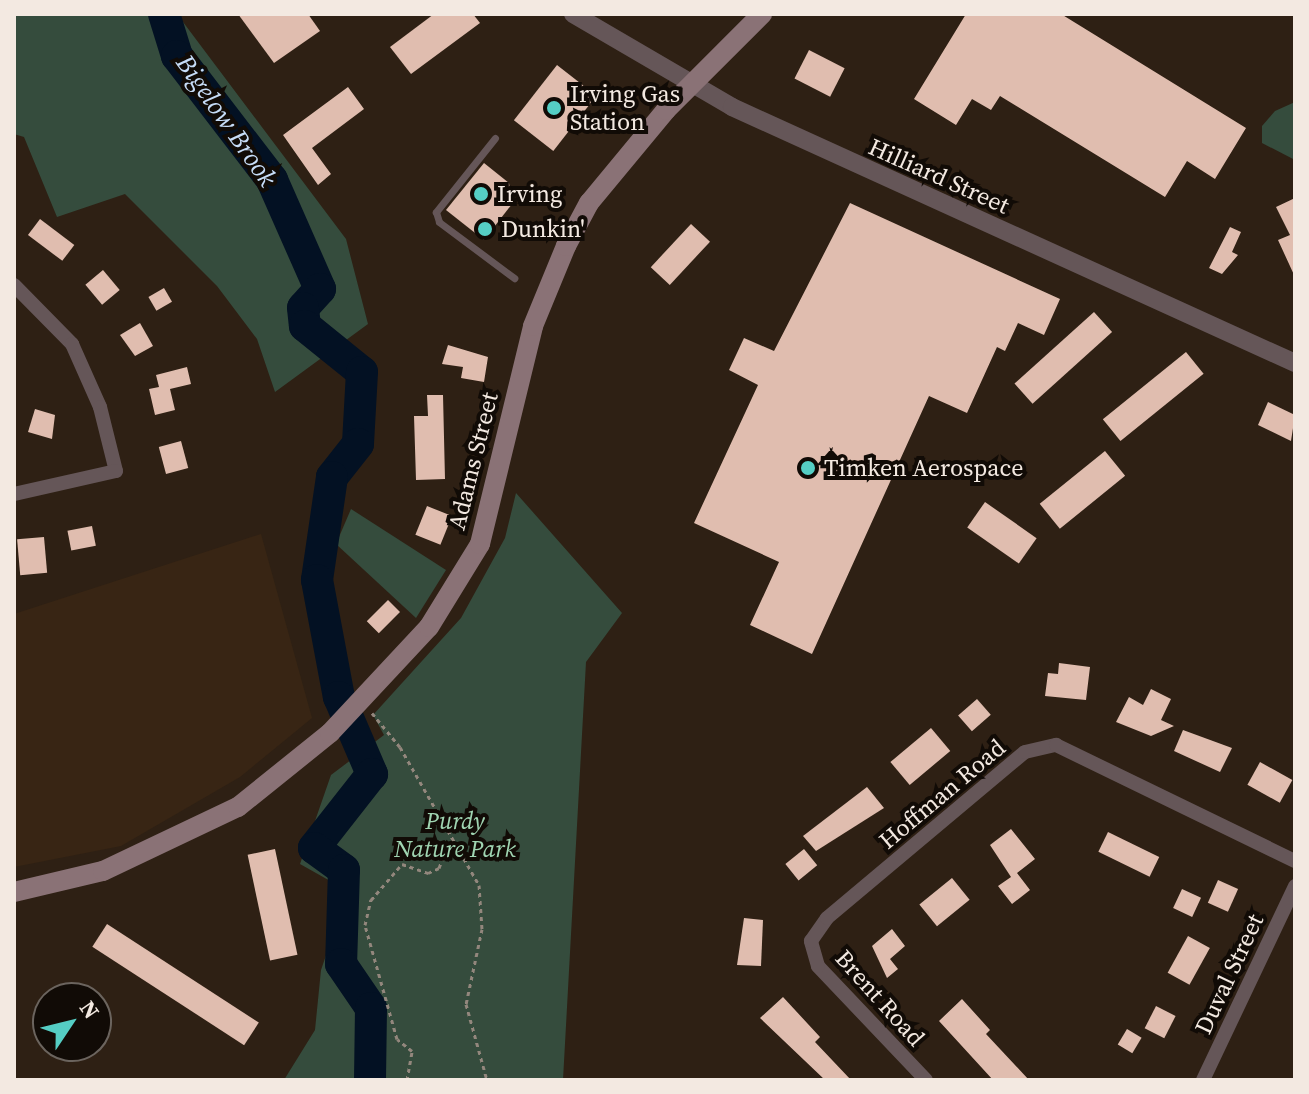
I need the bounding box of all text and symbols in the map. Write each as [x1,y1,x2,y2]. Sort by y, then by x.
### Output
water label: Bigelow Brook [169,49,283,193]
place label: Irving Gas Station [570,80,680,136]
marker: Irving Gas Station [545,99,563,117]
street label: Hilliard Street [864,132,1014,220]
place label: Irving [497,180,563,208]
marker: Irving [472,185,490,203]
place label: Dunkin' [501,215,585,243]
marker: Dunkin' [476,220,494,238]
street label: Adams Street [442,389,504,533]
place label: Timken Aerospace [824,454,1023,482]
marker: Timken Aerospace [799,459,817,477]
street label: Hoffman Road [873,733,1011,855]
park label: Purdy Nature Park [394,807,516,863]
street label: Duval Street [1189,909,1269,1039]
street label: Brent Road [829,944,931,1052]
north arrow [32,982,112,1062]
text: N [73,994,107,1025]

